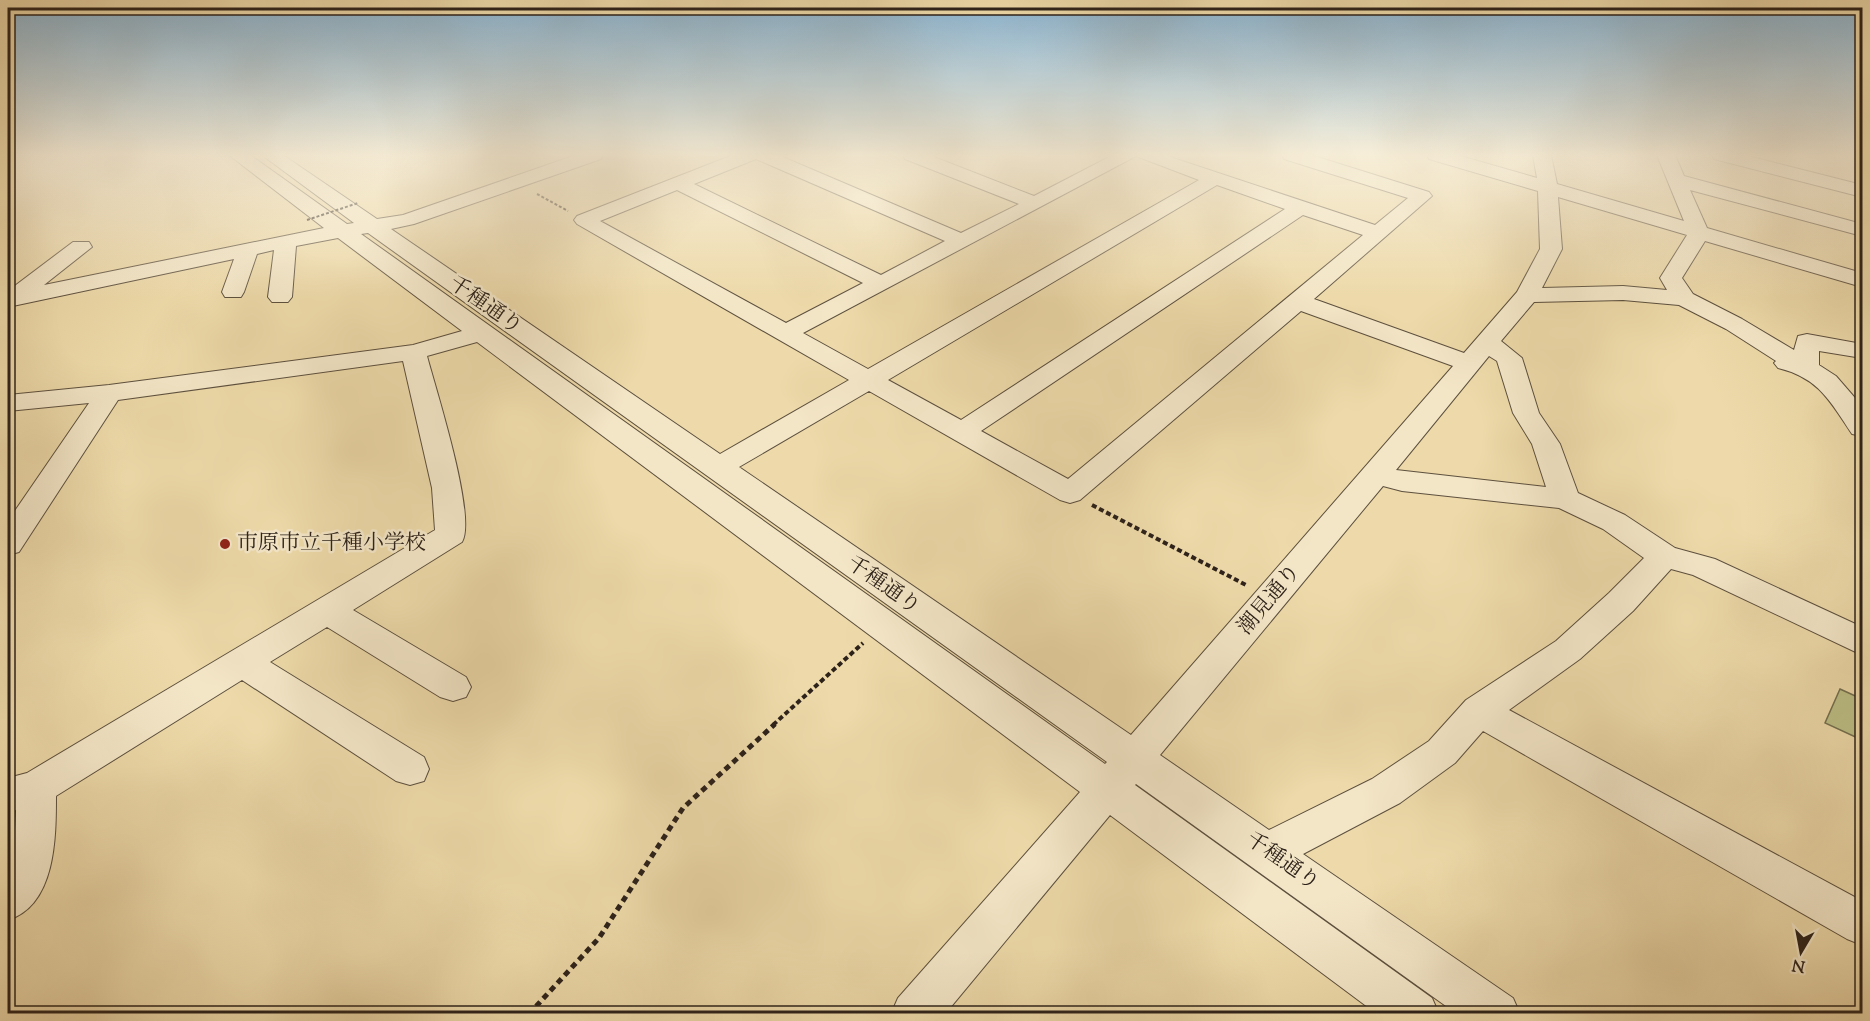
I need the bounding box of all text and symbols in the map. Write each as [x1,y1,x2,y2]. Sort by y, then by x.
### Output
street label: 千種通り [442,270,528,342]
place label: 市原市立千種小学校 [237,529,426,559]
marker: 市原市立千種小学校 [218,537,232,551]
street label: 千種通り [840,550,926,622]
street label: 潮見通り [1232,558,1308,642]
street label: 千種通り [1239,826,1325,898]
north arrow [1771,922,1831,982]
text: N [1790,952,1807,977]

